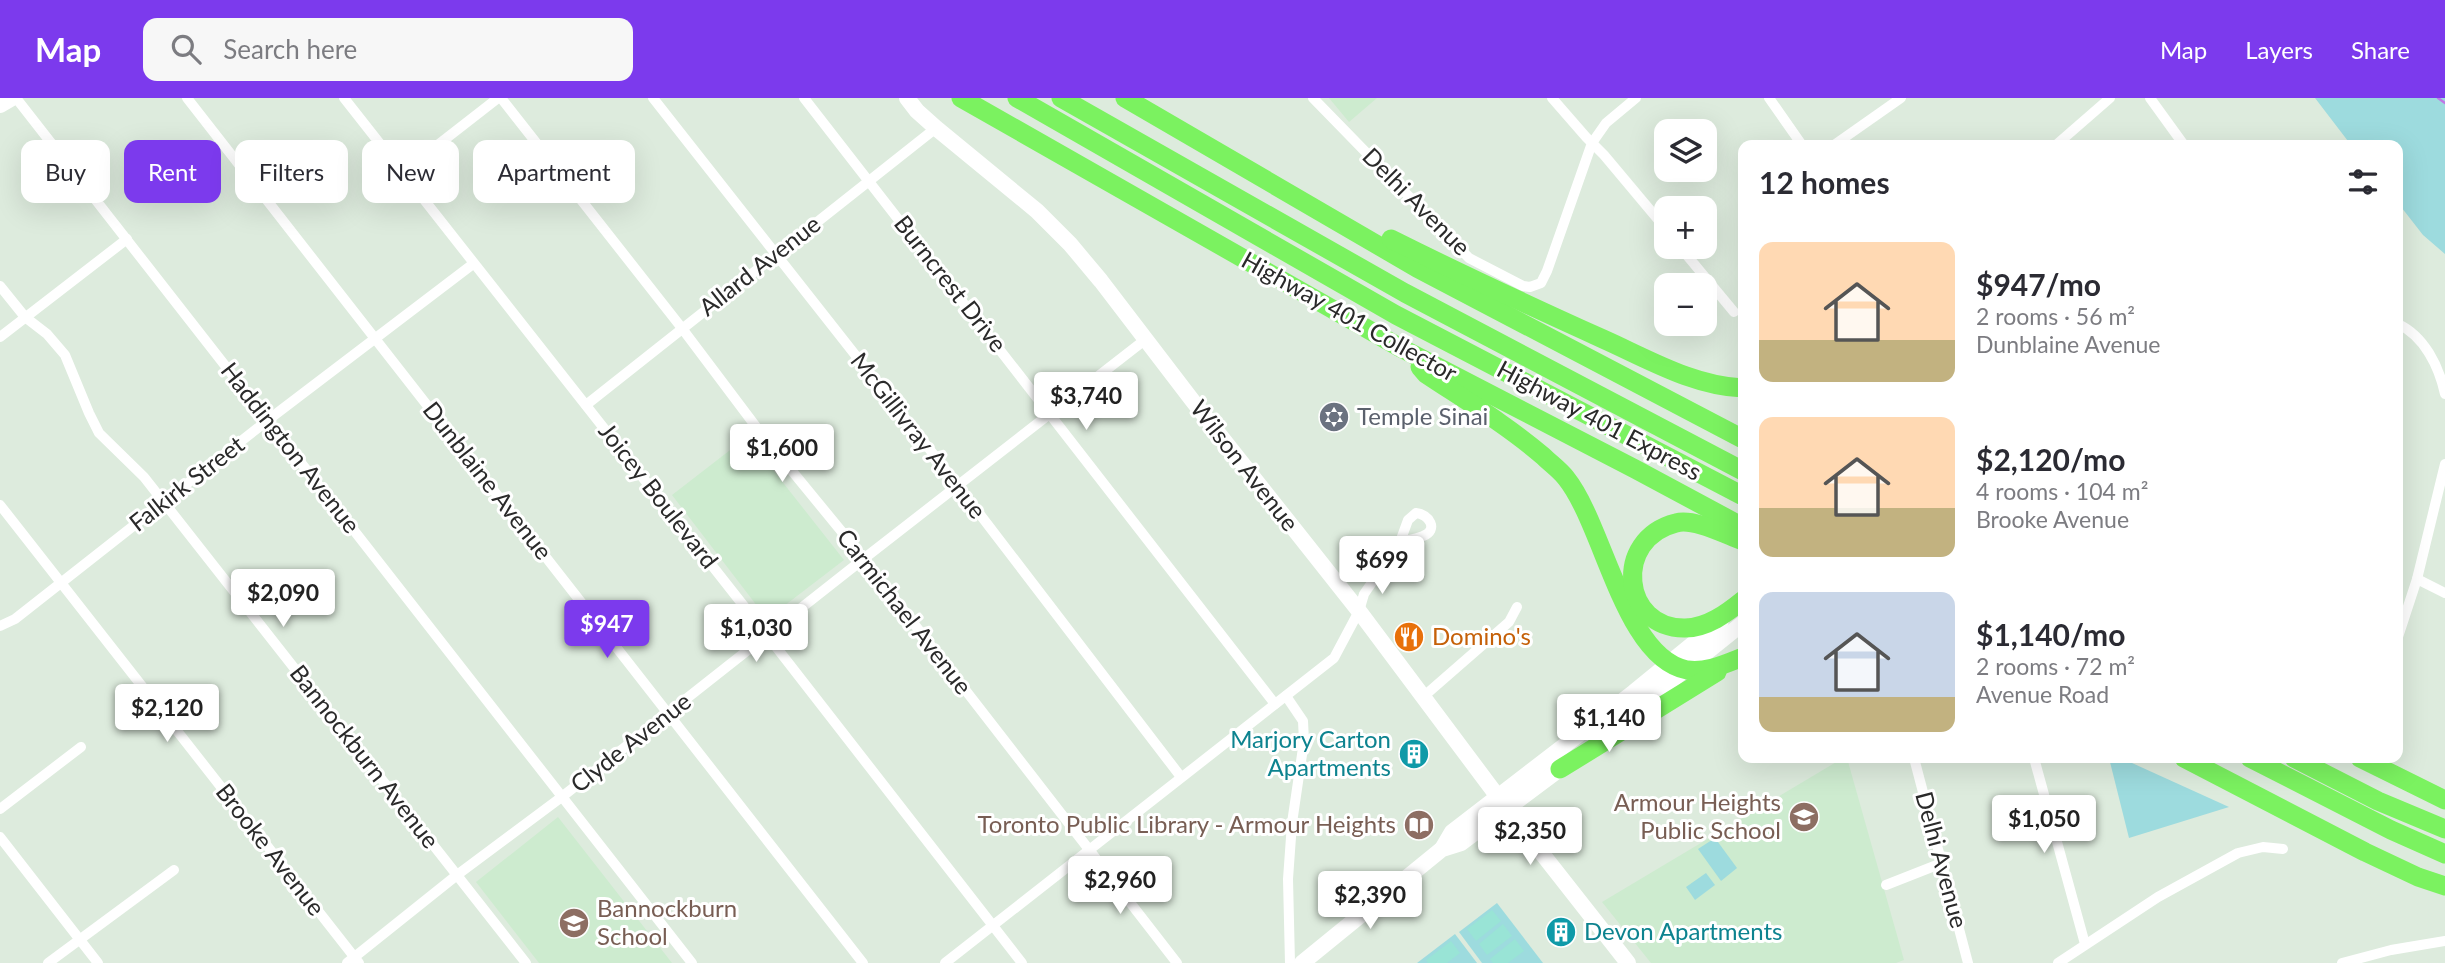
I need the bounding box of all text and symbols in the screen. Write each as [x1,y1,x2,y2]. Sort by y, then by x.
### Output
search box [143,18,633,81]
text: Map [35,29,101,69]
icon: search [167,30,205,68]
text: Search here [223,33,357,65]
text: Map [2160,35,2207,64]
text: Layers [2245,35,2313,64]
text: Share [2351,35,2410,64]
map controls [1654,119,1717,336]
button: layers [1654,119,1717,182]
chip: Buy [21,140,110,203]
chip: Rent [124,140,221,203]
chip: Filters [235,140,348,203]
chip: New [362,140,459,203]
chip: Apartment [473,140,635,203]
street label: Delhi Avenue [1357,141,1477,261]
icon: filters [2344,163,2382,201]
text: 12 homes [1759,164,1890,200]
button: + [1654,196,1717,259]
street label: Allard Avenue [693,208,826,321]
street label: Burncrest Drive [889,209,1014,357]
street label: Highway 401 Collector [1237,244,1463,387]
text: $947/mo [1976,266,2101,302]
icon: home [1815,270,1899,354]
button: − [1654,273,1717,336]
text: 2 rooms · 56 m² [1976,302,2135,330]
text: Dunblaine Avenue [1976,330,2160,358]
street label: McGillivray Avenue [845,346,993,524]
street label: Highway 401 Express [1493,354,1707,486]
street label: Haddington Avenue [215,356,367,538]
pin: $3,740 [1029,372,1143,432]
text: $3,740 [1050,381,1122,409]
street label: Wilson Avenue [1185,394,1305,536]
street label: Dunblaine Avenue [418,395,559,565]
synagogue icon: Temple Sinai [1317,400,1351,434]
place label: Temple Sinai [1357,401,1488,430]
street label: Joicey Boulevard [593,417,725,574]
pin: $1,600 [725,424,839,484]
street label: Falkirk Street [123,429,250,537]
text: $1,600 [746,433,818,461]
text: $2,120/mo [1976,441,2125,477]
icon: home [1815,445,1899,529]
text: 4 rooms · 104 m² [1976,477,2148,505]
text: Brooke Avenue [1976,505,2129,533]
street label: Carmichael Avenue [832,523,979,700]
pin: $699 [1341,536,1423,596]
text: $699 [1355,545,1409,573]
pin: $2,090 [226,570,340,629]
text: $2,090 [247,578,319,606]
pin: $947 [566,601,648,660]
pin: $1,030 [699,604,813,664]
text: $947 [580,609,634,637]
text: $1,030 [720,613,792,641]
text: $1,140/mo [1976,616,2125,652]
restaurant icon: Domino's [1392,620,1426,654]
icon: home [1815,620,1899,704]
place label: Domino's [1432,621,1531,650]
text: 2 rooms · 72 m² [1976,652,2135,680]
street label: Bannockburn Avenue [284,658,446,854]
text: Avenue Road [1976,680,2109,708]
pin: $2,120 [110,684,224,744]
street label: Clyde Avenue [564,686,696,798]
text: $2,120 [131,693,203,721]
pin: $1,140 [1552,694,1666,754]
text: $1,140 [1573,703,1645,731]
place label: Marjory Carton Apartments [1230,724,1391,781]
building icon: Marjory Carton Apartments [1397,737,1431,771]
street label: Brooke Avenue [211,777,332,921]
place label: Armour Heights Public School [1614,787,1781,844]
street label: Delhi Avenue [1910,788,1975,931]
pin: $1,050 [1987,796,2101,855]
school or university icon: Armour Heights Public School [1787,800,1821,834]
text: $1,050 [2008,804,2080,832]
library icon: Toronto Public Library - Armour Heights [1402,808,1436,842]
pin: $2,350 [1473,808,1587,867]
place label: Toronto Public Library - Armour Heights [978,809,1396,838]
text: $2,350 [1494,816,1566,844]
pin: $2,960 [1063,856,1177,916]
text: $2,960 [1084,865,1156,893]
pin: $2,390 [1313,872,1427,931]
text: $2,390 [1334,880,1406,908]
place label: Bannockburn School [597,893,737,950]
school or university icon: Bannockburn School [557,906,591,940]
building icon: Devon Apartments [1544,915,1578,949]
place label: Devon Apartments [1584,916,1782,945]

